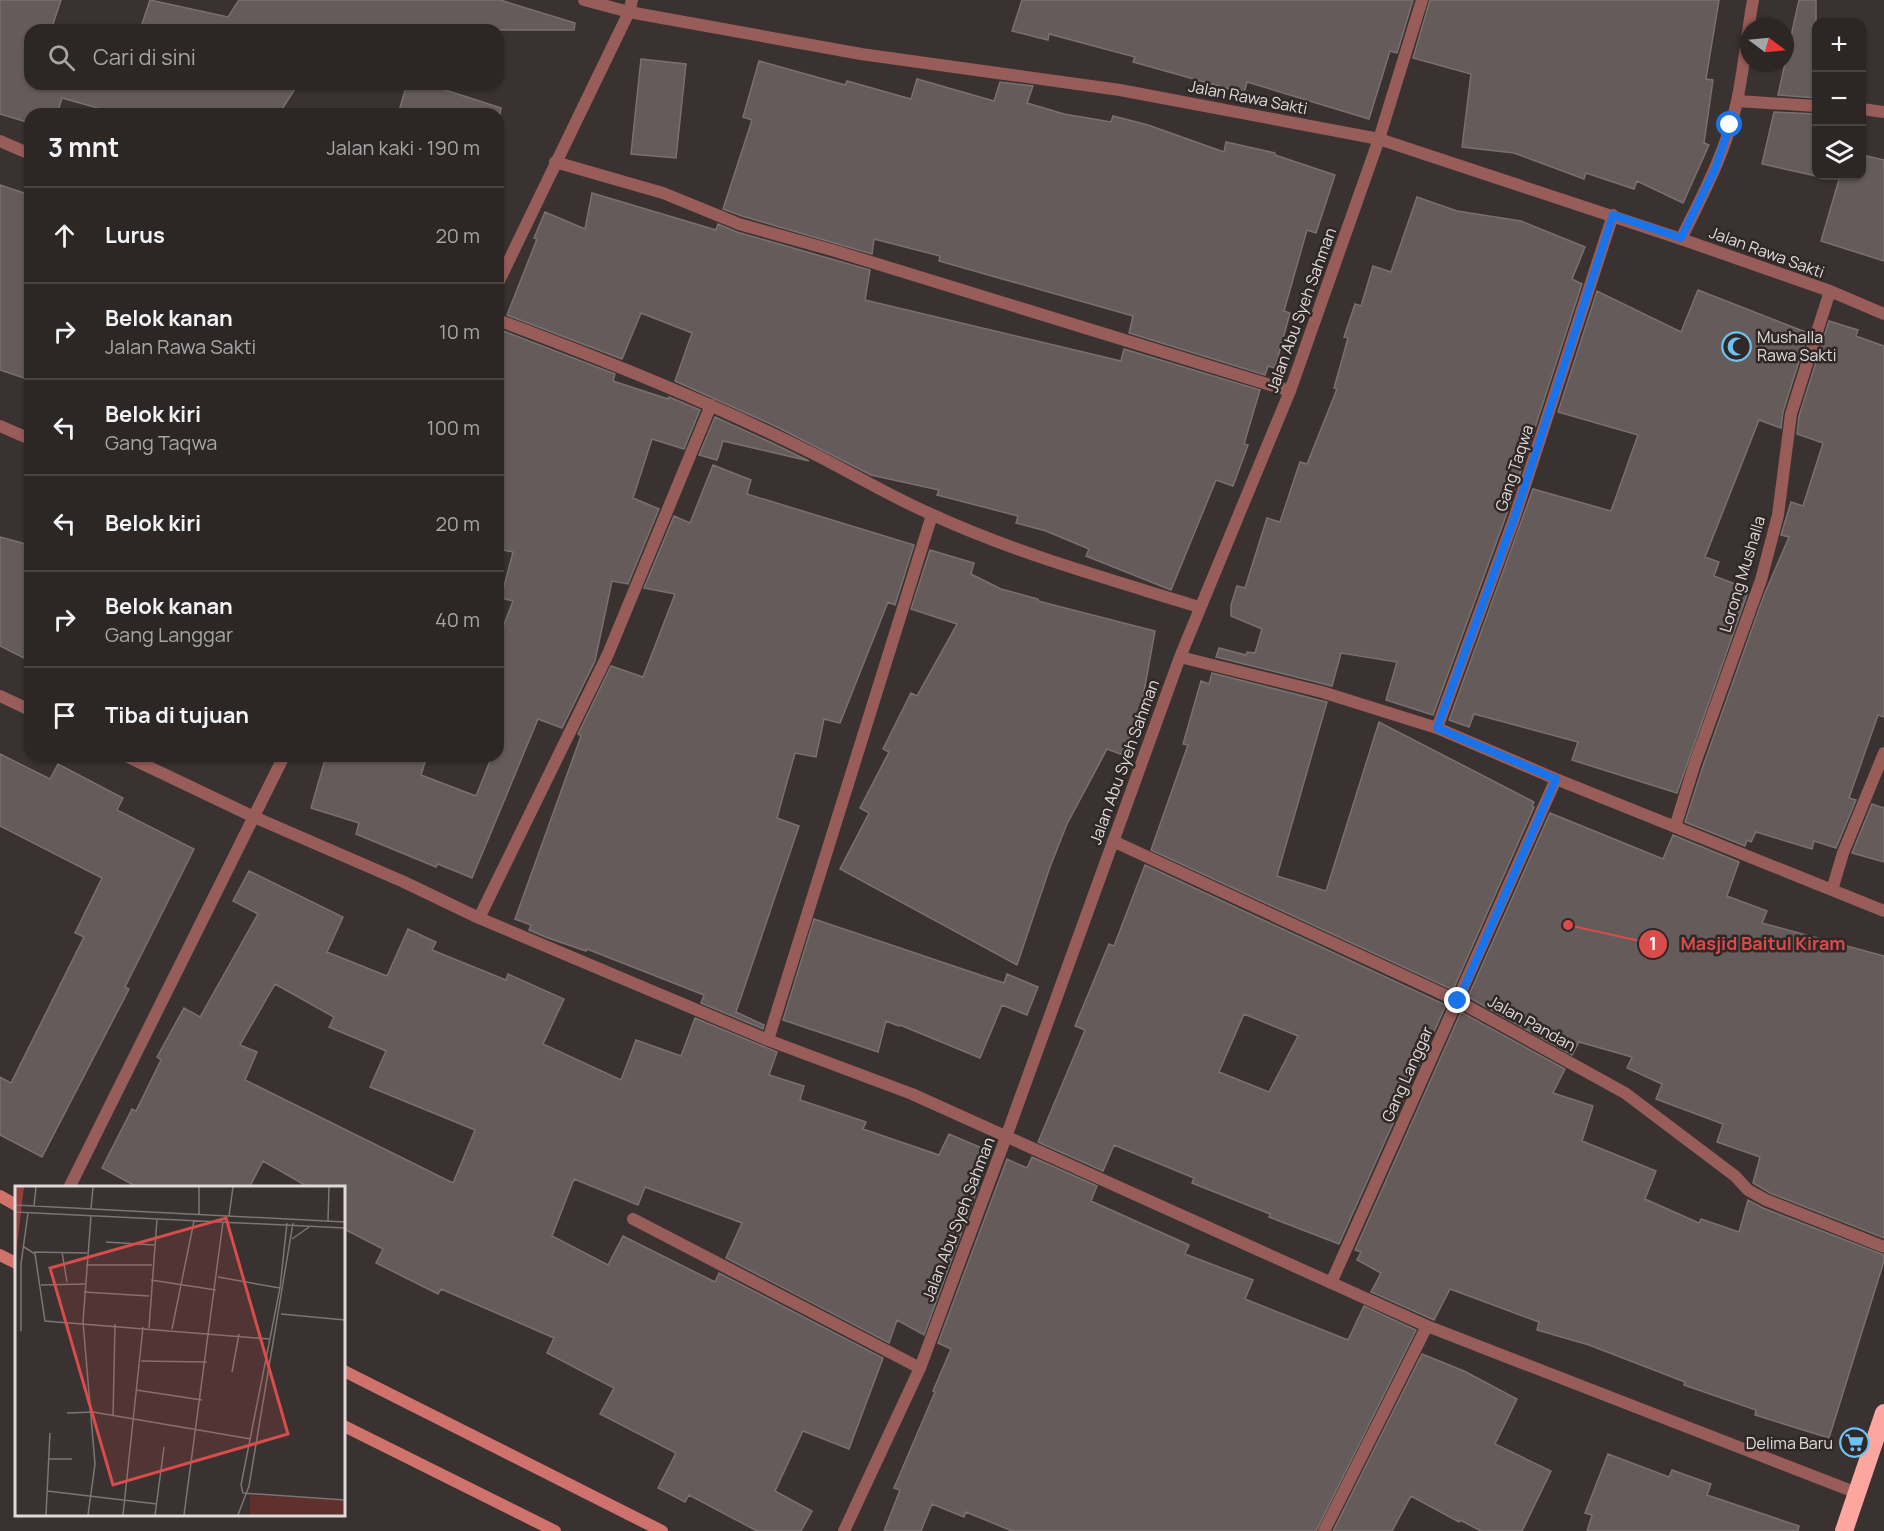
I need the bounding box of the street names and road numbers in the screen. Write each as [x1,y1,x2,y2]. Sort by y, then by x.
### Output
street label: Jalan Rawa Sakti [1187,75,1309,119]
street label: Jalan Rawa Sakti [1706,221,1828,283]
street label: Jalan Abu Syeh Sahman [1261,224,1341,396]
street label: Gang Taqwa [1490,422,1538,514]
street label: Lorong Mushalla [1714,513,1770,635]
street label: Jalan Abu Syeh Sahman [1084,676,1164,848]
street label: Jalan Pandan [1484,990,1580,1056]
street label: Gang Langgar [1376,1022,1438,1125]
street label: Jalan Abu Syeh Sahman [917,1134,999,1304]

